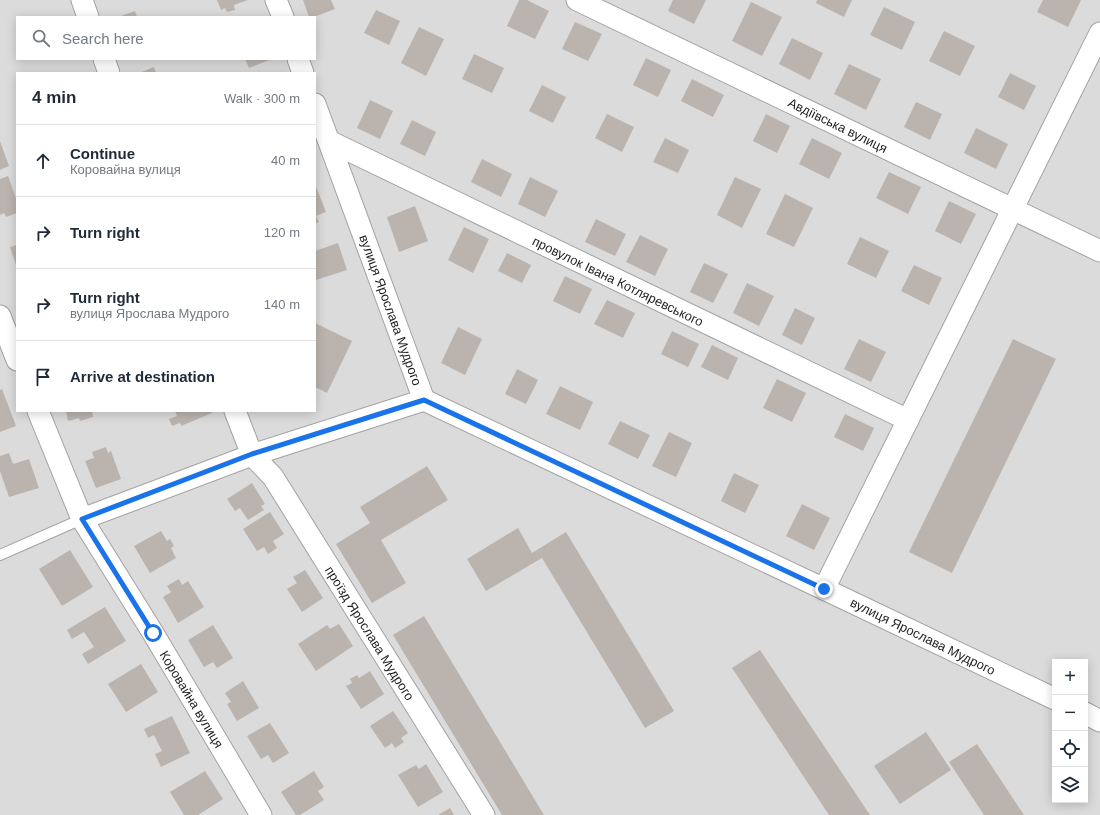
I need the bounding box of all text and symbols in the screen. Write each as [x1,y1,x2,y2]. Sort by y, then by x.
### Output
search box [16,16,316,60]
icon: search [30,27,52,49]
text: Search here [62,30,144,47]
text: 4 min [32,88,76,107]
text: Walk · 300 m [224,91,300,106]
street label: Авдіївська вулиця [786,95,890,156]
text: Continue [70,145,135,162]
icon: ahead [32,150,54,172]
text: 40 m [271,153,300,168]
text: Коровайна вулиця [70,162,181,177]
icon: right [32,222,54,244]
text: Turn right [70,224,140,241]
text: 120 m [264,225,300,240]
street label: вулиця Ярослава Мудрого [356,233,425,388]
street label: провулок Івана Котляревського [530,233,706,329]
text: Turn right [70,289,140,306]
icon: right [32,294,54,316]
text: 140 m [264,297,300,312]
text: вулиця Ярослава Мудрого [70,306,229,321]
icon: arrive [32,366,54,388]
text: Arrive at destination [70,368,215,385]
street label: проїзд Ярослава Мудрого [322,563,417,703]
route end [815,580,833,598]
street label: вулиця Ярослава Мудрого [848,595,998,678]
route start [144,624,162,642]
street label: Коровайна вулиця [157,648,227,751]
map controls [1052,659,1088,803]
button: + [1052,659,1088,695]
button: − [1052,695,1088,731]
button: locate [1052,731,1088,767]
button: layers [1052,767,1088,803]

